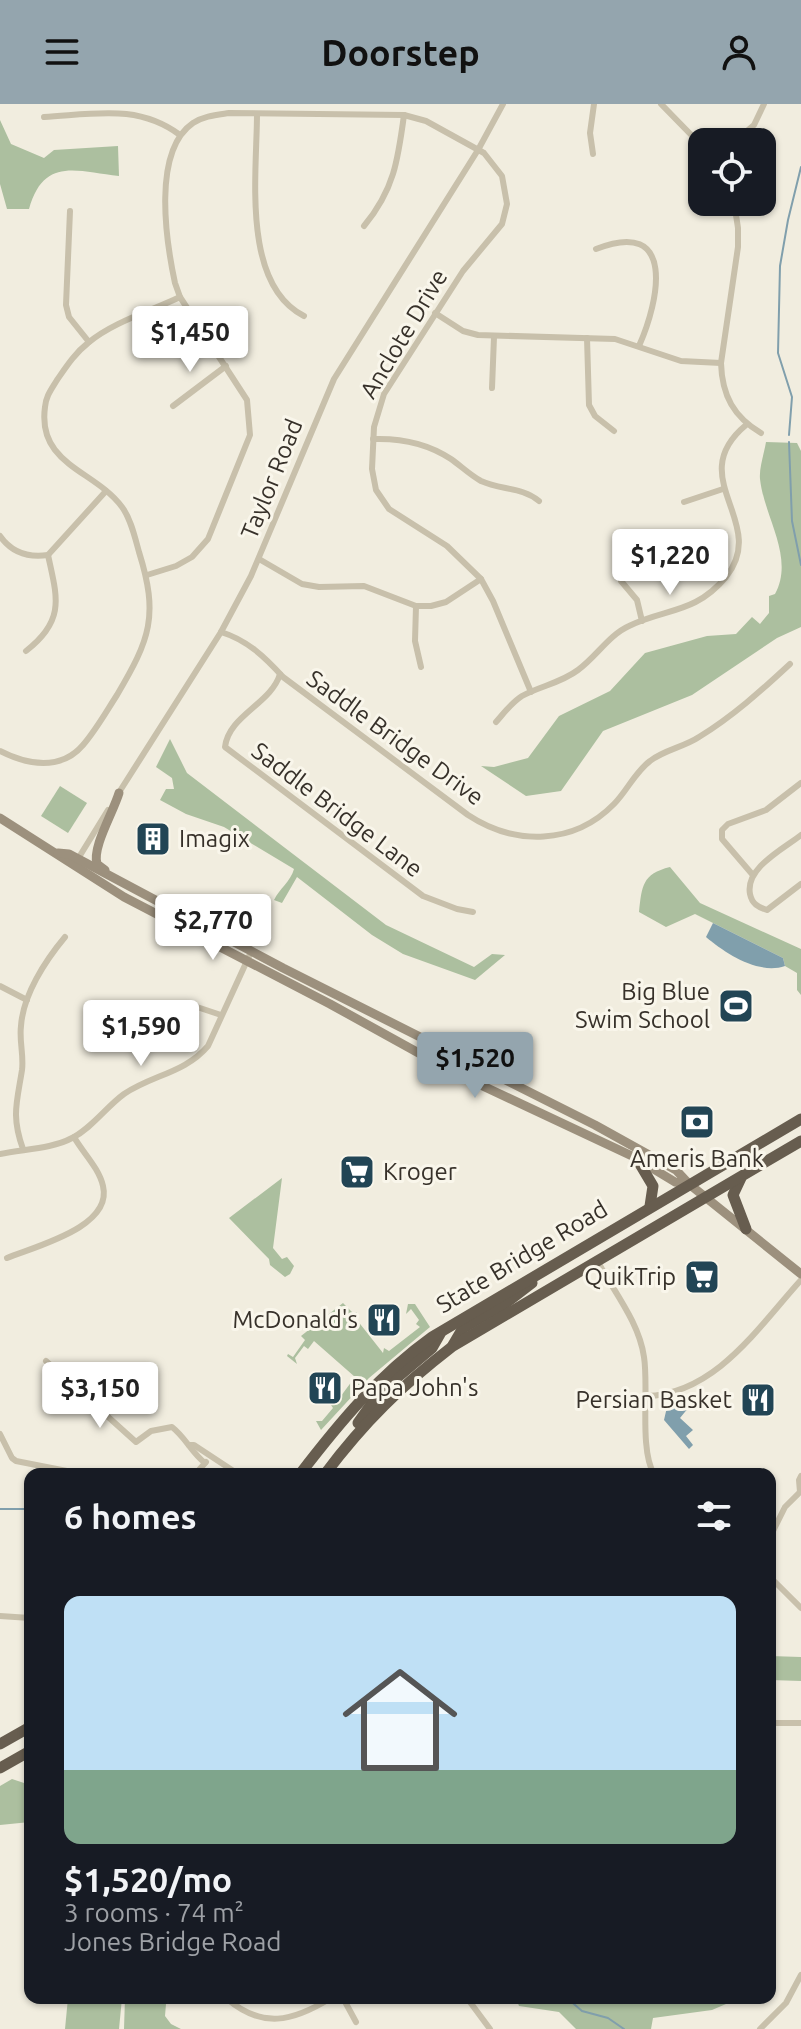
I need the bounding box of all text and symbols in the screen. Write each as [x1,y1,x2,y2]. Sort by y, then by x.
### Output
icon: menu [40,30,84,74]
icon: person [717,30,761,74]
text: Doorstep [321,32,480,73]
map controls [688,128,776,216]
button: locate [688,128,776,216]
street label: Anclote Drive [354,264,453,403]
pin: $1,450 [125,306,255,374]
text: $1,450 [150,317,230,346]
street label: Taylor Road [235,415,308,543]
pin: $1,220 [605,529,735,597]
text: $1,220 [630,540,710,569]
street label: Saddle Bridge Drive [302,665,489,811]
street label: Saddle Bridge Lane [247,737,428,882]
building icon: Imagix [134,820,172,858]
place label: Imagix [179,825,250,852]
pin: $2,770 [148,894,278,962]
text: $2,770 [173,905,253,934]
place label: Big Blue Swim School [575,978,710,1033]
sports icon: Big Blue Swim School [717,987,755,1025]
pin: $1,590 [76,1000,206,1068]
text: $1,590 [101,1011,181,1040]
pin: $1,520 [410,1032,540,1100]
text: $1,520 [435,1043,515,1072]
bank icon: Ameris Bank [678,1103,716,1141]
place label: Ameris Bank [630,1145,764,1172]
supermarket icon: Kroger [338,1153,376,1191]
place label: Kroger [383,1158,457,1185]
street label: State Bridge Road [431,1195,612,1318]
supermarket icon: QuikTrip [683,1258,721,1296]
place label: QuikTrip [584,1263,676,1290]
restaurant icon: McDonald's [365,1301,403,1339]
place label: McDonald's [232,1306,358,1333]
pin: $3,150 [35,1362,165,1430]
restaurant icon: Papa John's [306,1369,344,1407]
text: $3,150 [60,1373,140,1402]
place label: Papa John's [351,1374,478,1401]
restaurant icon: Persian Basket [739,1381,777,1419]
place label: Persian Basket [576,1386,733,1413]
icon: filters [692,1494,736,1538]
text: 6 homes [64,1497,197,1535]
icon: home [328,1648,472,1792]
text: $1,520/mo [64,1860,232,1898]
text: 3 rooms · 74 m² [64,1898,244,1927]
text: Jones Bridge Road [64,1927,282,1956]

